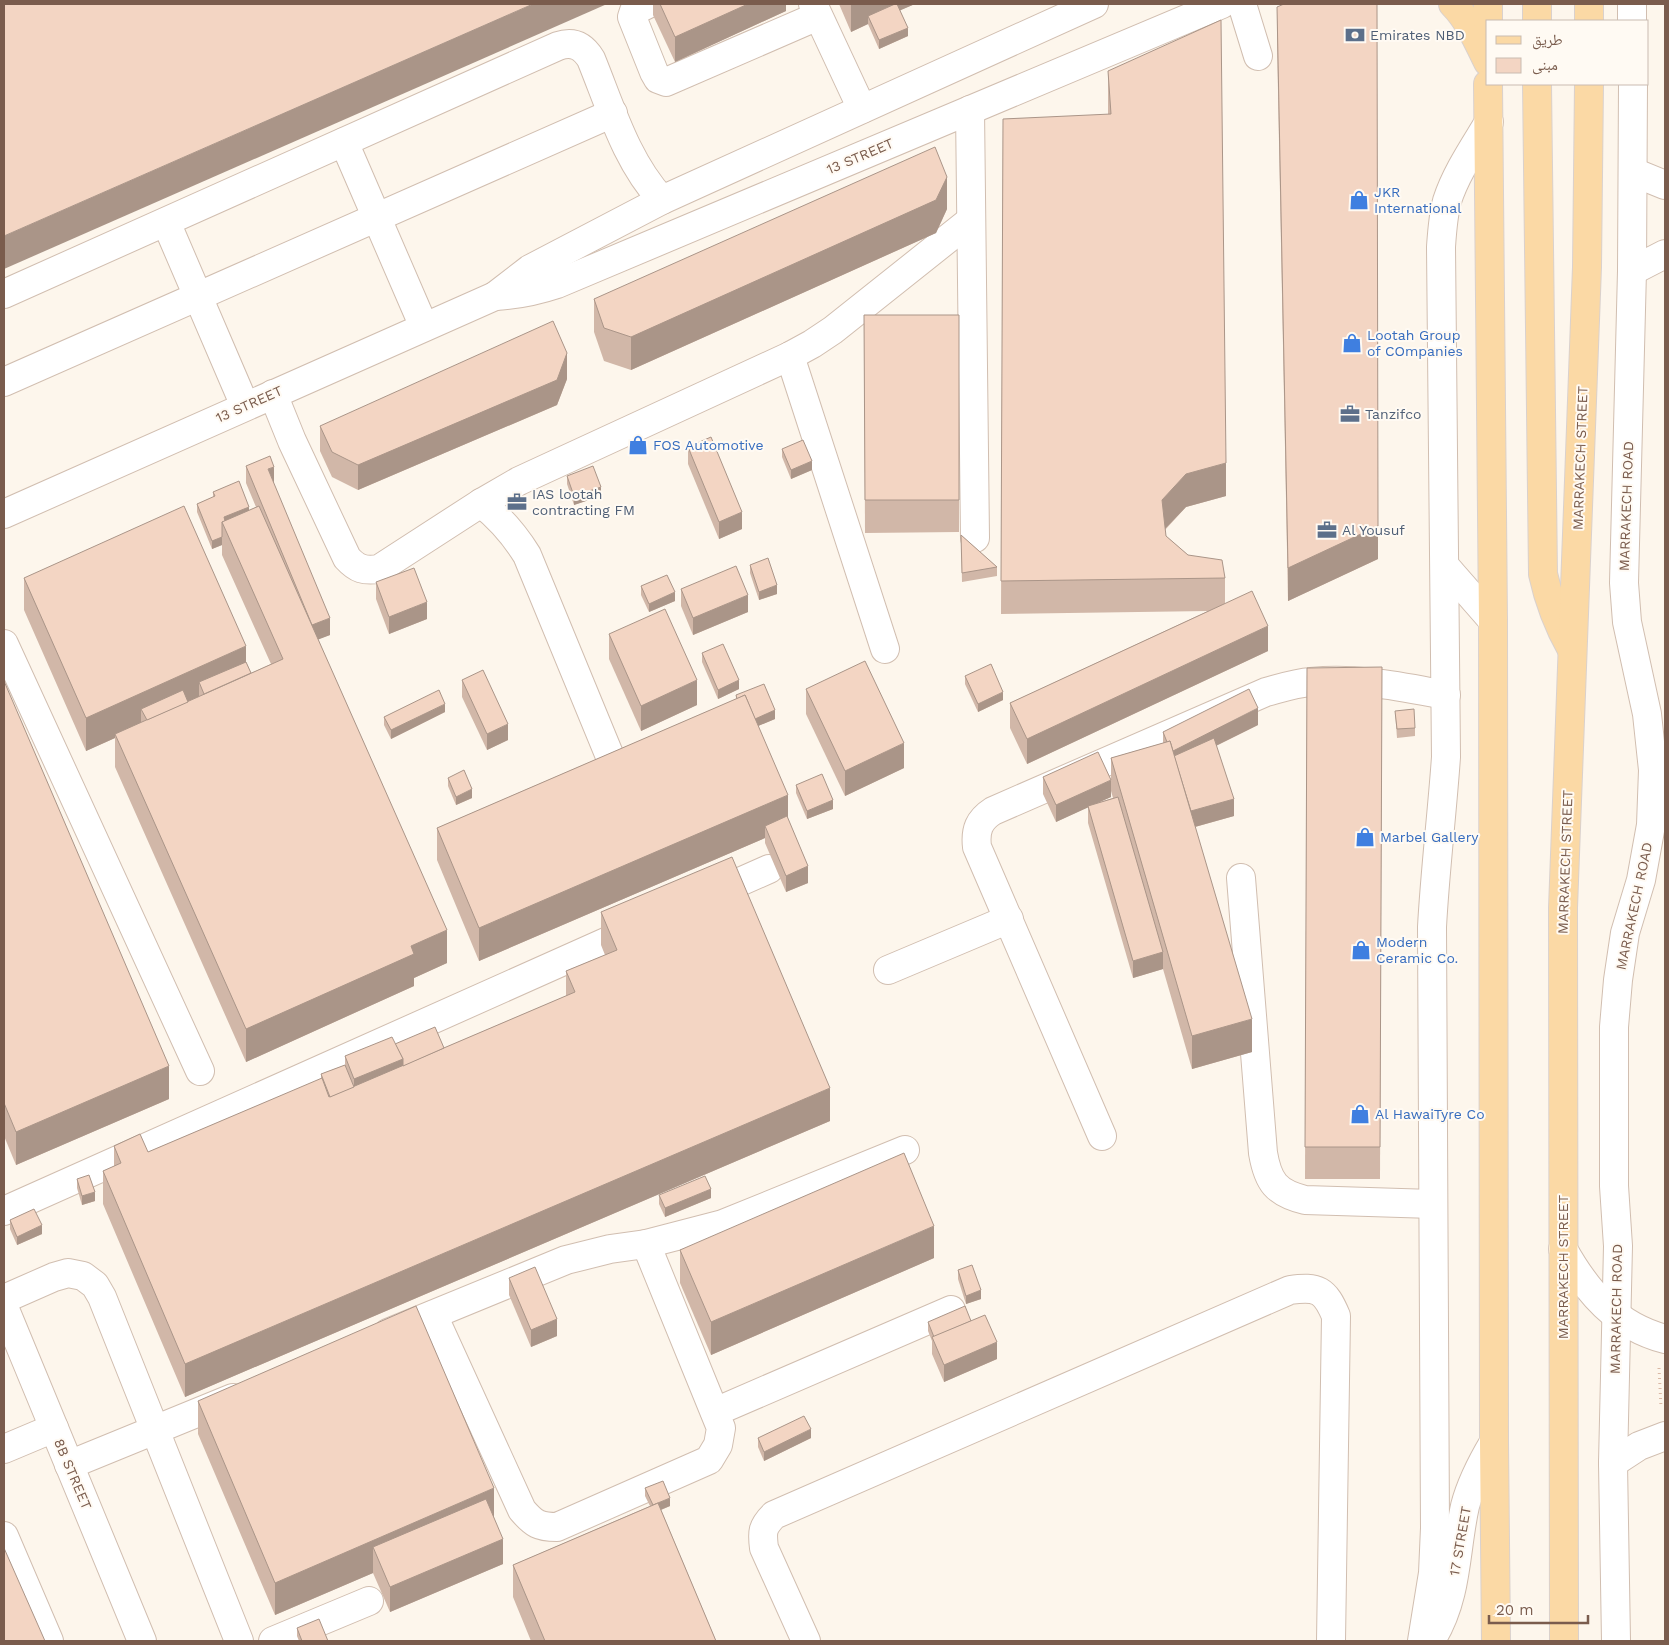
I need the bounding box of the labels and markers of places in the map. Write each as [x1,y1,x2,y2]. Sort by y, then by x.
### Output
bank icon: Emirates NBD [1344,24,1366,46]
place label: Emirates NBD [1370,27,1465,43]
place label: JKR International [1374,184,1462,216]
shop icon: JKR International [1348,189,1370,211]
place label: Lootah Group of COmpanies [1367,327,1463,359]
shop icon: Lootah Group of COmpanies [1341,332,1363,354]
office icon: Tanzifco [1339,403,1361,425]
place label: Tanzifco [1365,406,1421,422]
shop icon: FOS Automotive [627,434,649,456]
place label: FOS Automotive [653,437,764,453]
place label: IAS lootah contracting FM [532,486,635,518]
office icon: IAS lootah contracting FM [506,491,528,513]
office icon: Al Yousuf [1316,519,1338,541]
place label: Al Yousuf [1342,522,1405,538]
shop icon: Marbel Gallery [1354,826,1376,848]
place label: Marbel Gallery [1380,829,1479,845]
place label: Modern Ceramic Co. [1376,934,1458,966]
shop icon: Modern Ceramic Co. [1350,939,1372,961]
shop icon: Al HawaiTyre Co [1349,1103,1371,1125]
place label: Al HawaiTyre Co [1375,1106,1485,1122]

